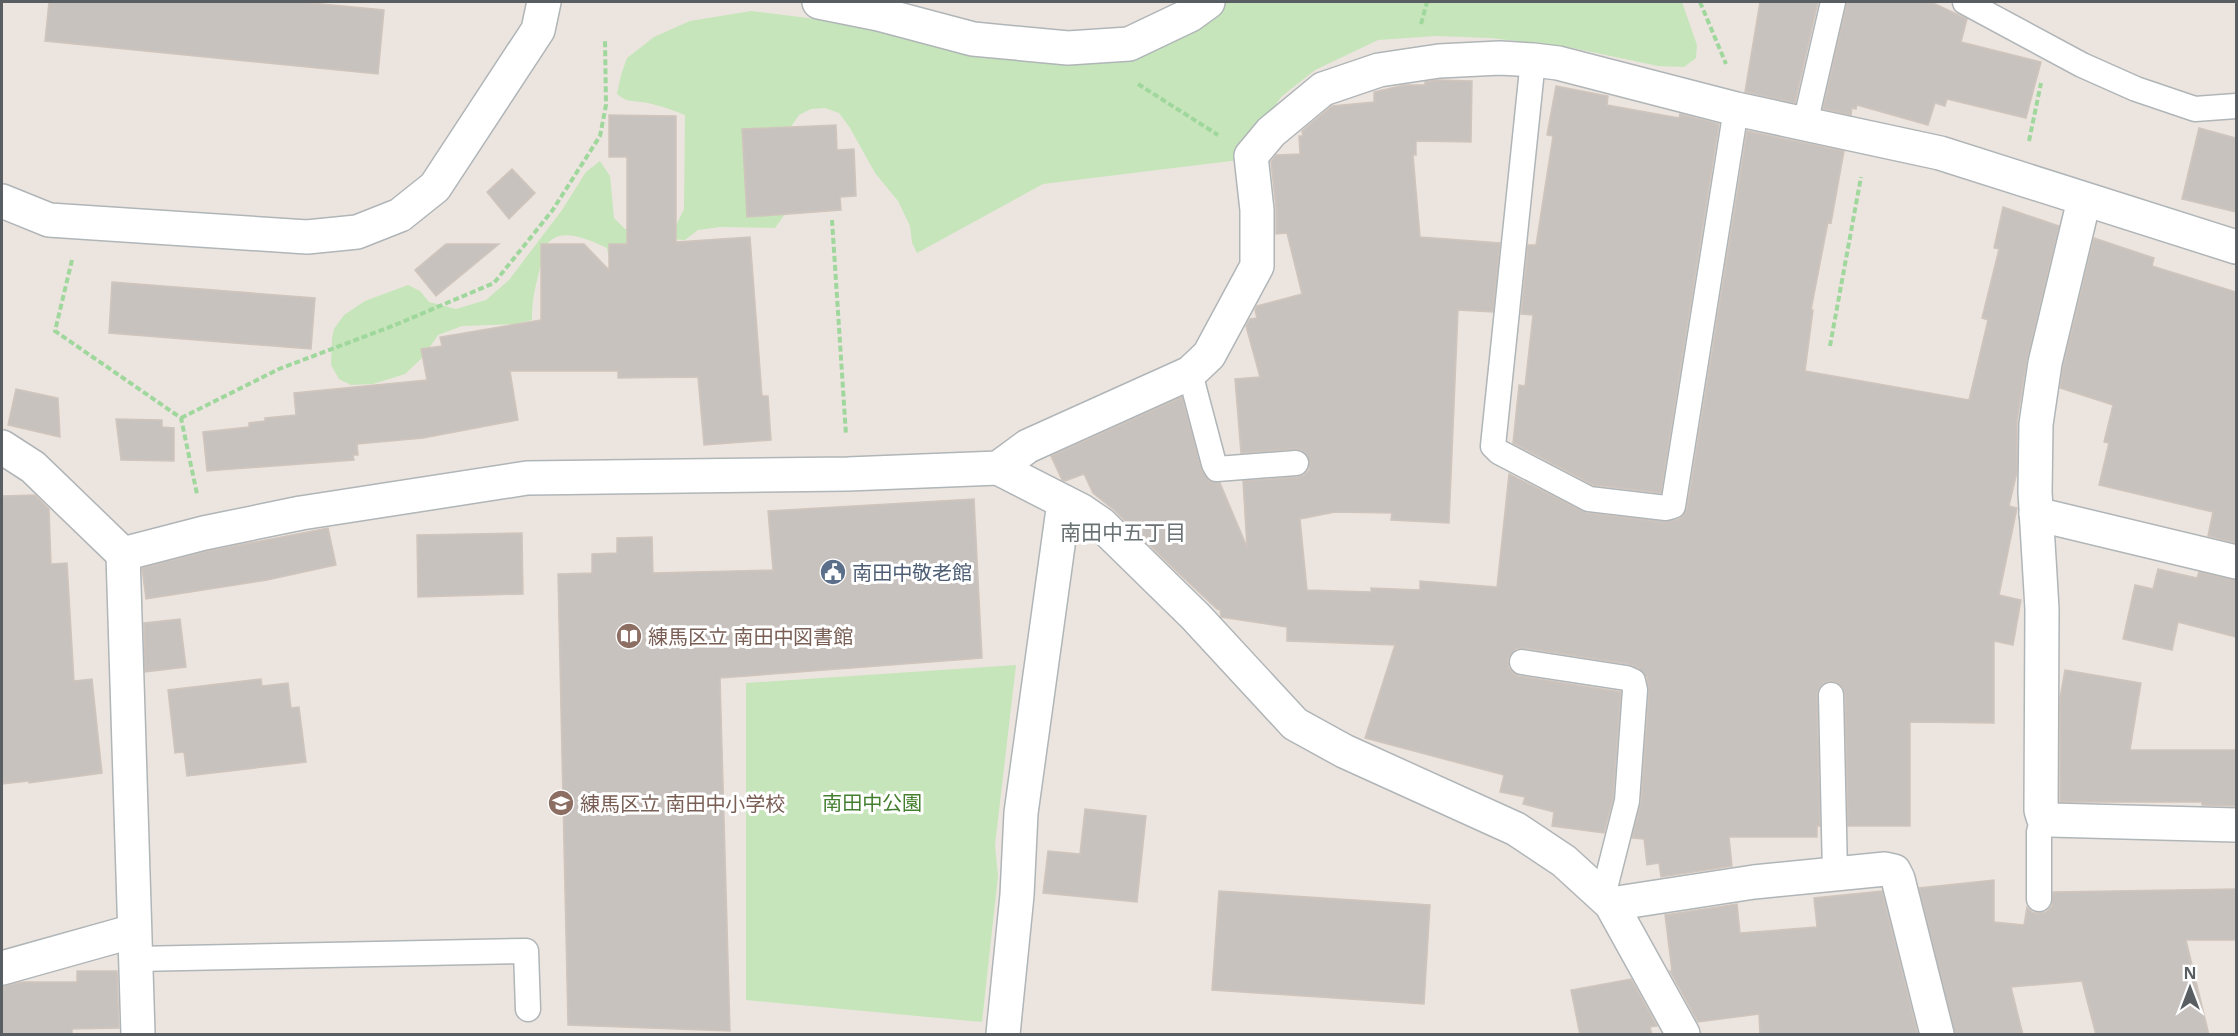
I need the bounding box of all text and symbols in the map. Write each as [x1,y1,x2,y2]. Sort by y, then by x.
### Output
district label: 南田中五丁目 [1060,518,1186,546]
public building icon: 南田中敬老館 [818,557,848,587]
place label: 南田中敬老館 [852,559,972,586]
library icon: 練馬区立 南田中図書館 [614,621,644,651]
place label: 練馬区立 南田中図書館 [648,623,853,650]
school or university icon: 練馬区立 南田中小学校 [546,788,576,818]
park label: 南田中公園 [822,789,922,816]
place label: 練馬区立 南田中小学校 [580,790,785,817]
north arrow [2160,958,2220,1018]
text: N [2183,962,2197,984]

